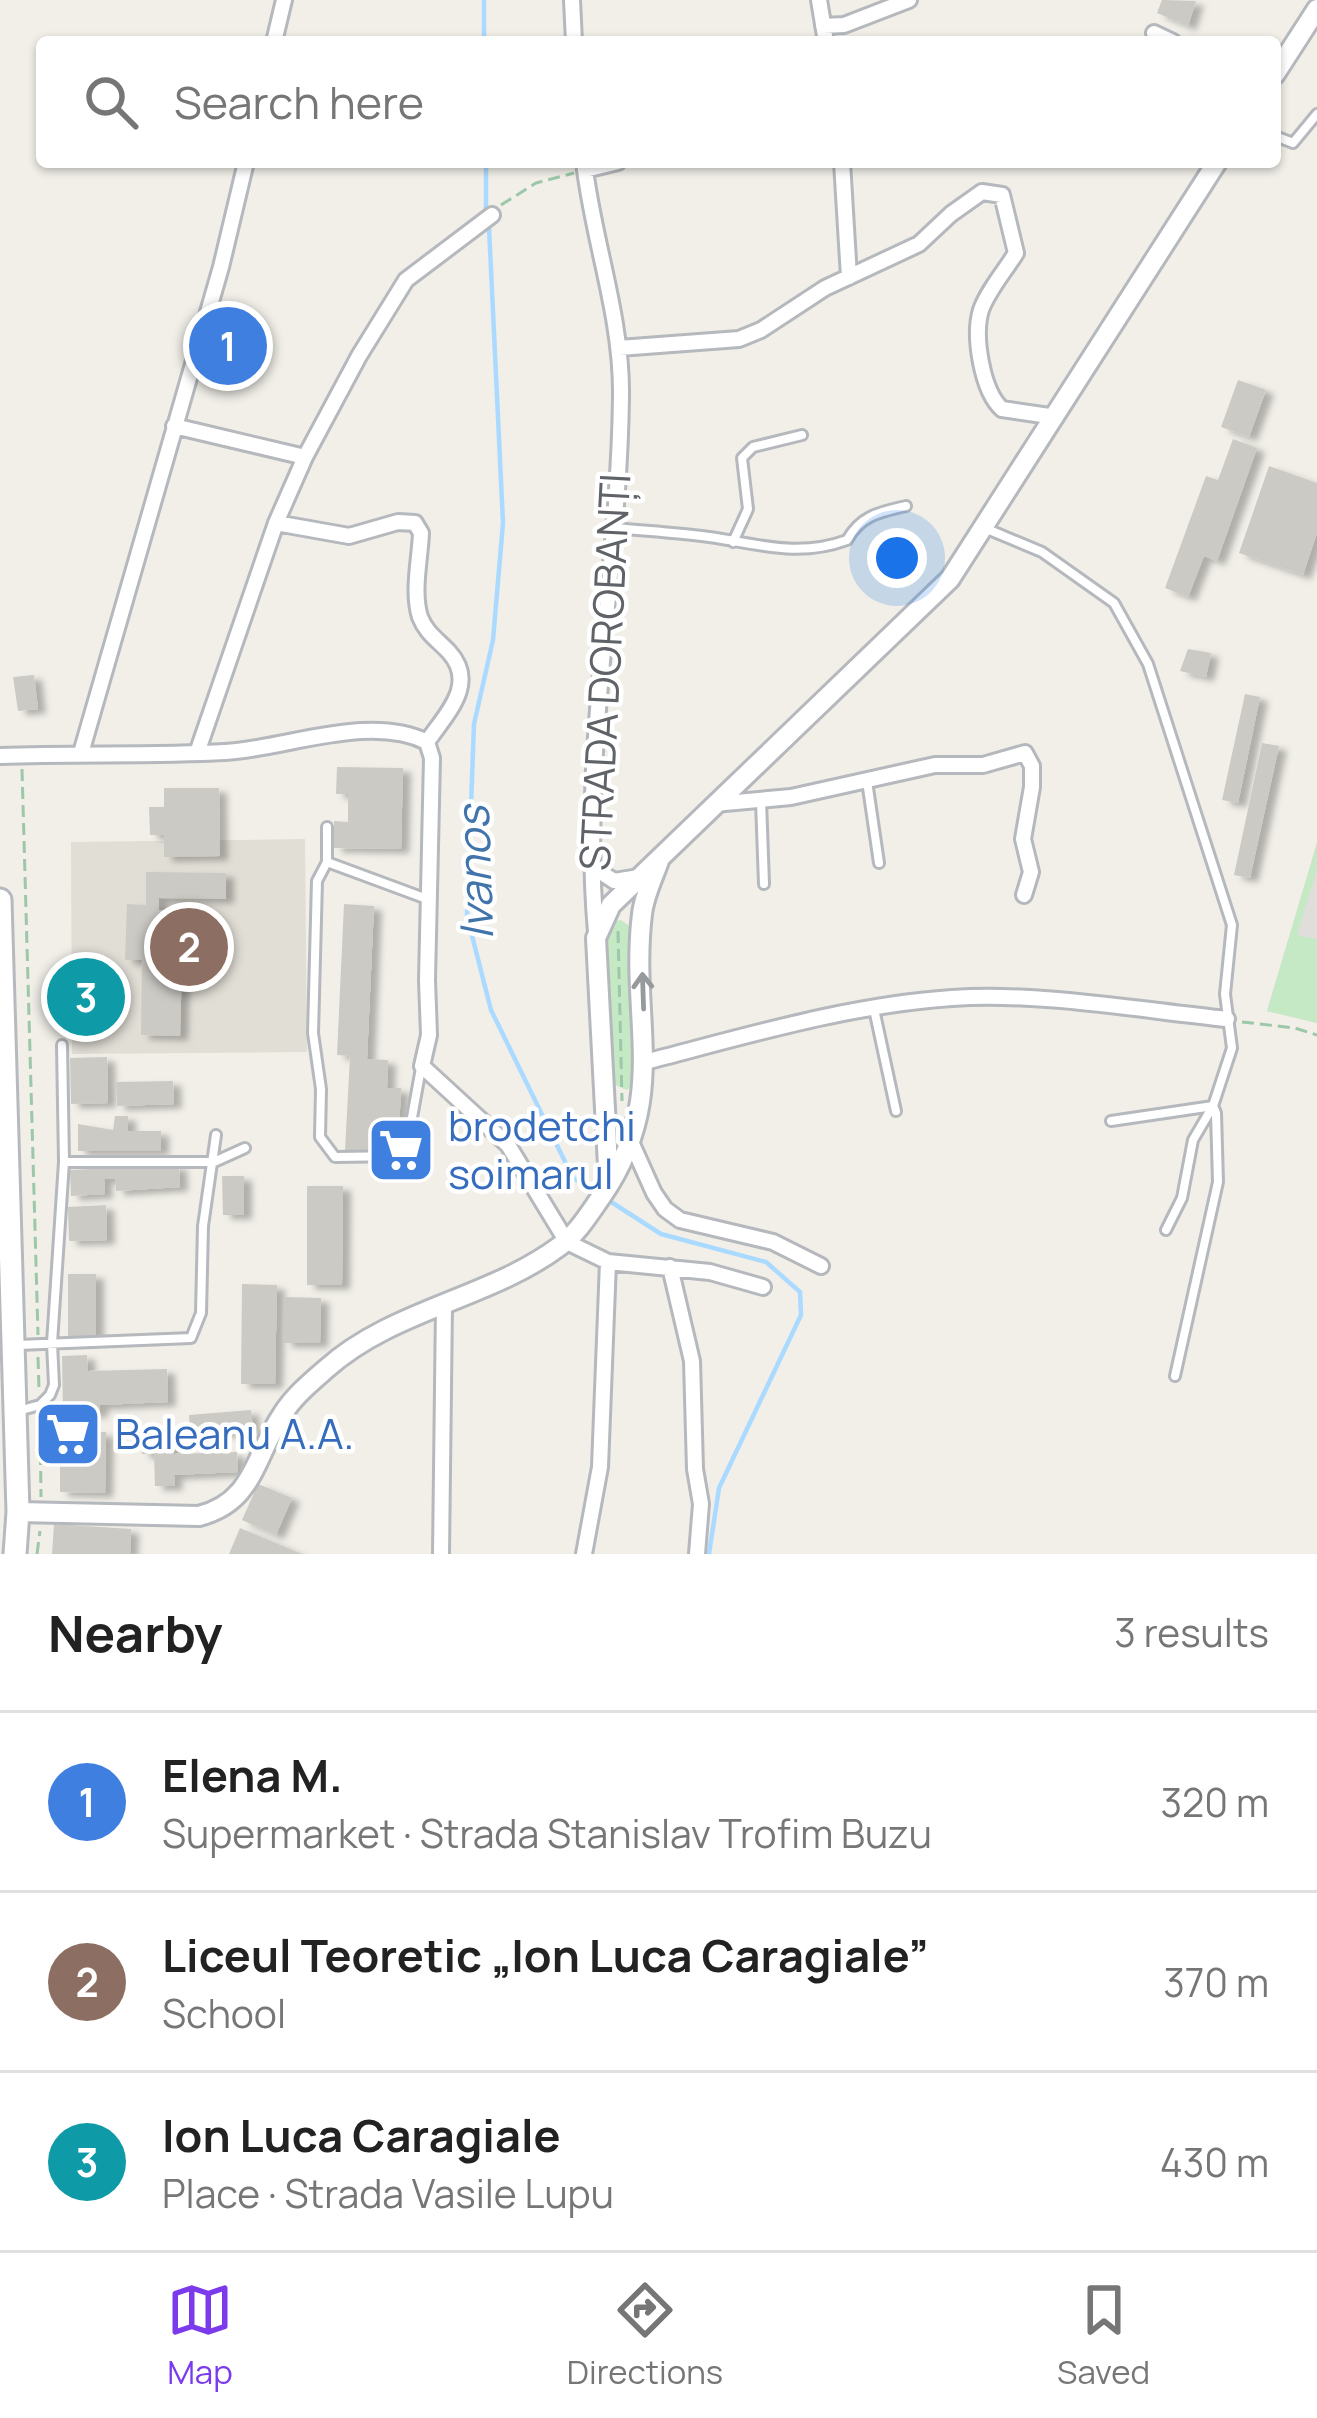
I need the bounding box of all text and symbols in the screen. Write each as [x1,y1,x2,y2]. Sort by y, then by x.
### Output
search box [36,36,1281,168]
icon: search [78,69,144,135]
text: Search here [174,71,424,133]
pin: 1 [189,301,267,391]
street label: STRADA DOROBANȚI [565,472,643,872]
your location [867,528,927,588]
water label: Ivanos [441,802,507,941]
pin: 2 [150,902,228,992]
pin: 3 [47,952,125,1042]
one-way arrow [631,972,654,1011]
place label: brodetchi soimarul [448,1096,636,1202]
supermarket icon: brodetchi soimarul [366,1115,436,1185]
supermarket icon: Baleanu A.A. [33,1399,103,1469]
place label: Baleanu A.A. [115,1404,354,1462]
text: Nearby [48,1598,223,1667]
text: 3 results [1114,1605,1269,1659]
text: Elena M. [162,1744,343,1806]
text: 1 [78,1775,96,1829]
text: 320 m [1161,1775,1269,1829]
text: Supermarket · Strada Stanislav Trofim Buzu [162,1806,932,1860]
text: Liceul Teoretic „Ion Luca Caragiale” [162,1924,929,1986]
text: 2 [75,1955,99,2009]
text: 370 m [1163,1955,1269,2009]
text: School [162,1986,286,2040]
text: Ion Luca Caragiale [162,2104,561,2166]
text: 3 [76,2135,98,2189]
text: 430 m [1160,2135,1269,2189]
text: Place · Strada Vasile Lupu [162,2166,614,2220]
tab: Map [167,2277,233,2394]
tab: Directions [567,2277,723,2394]
tab: Saved [1057,2277,1150,2394]

